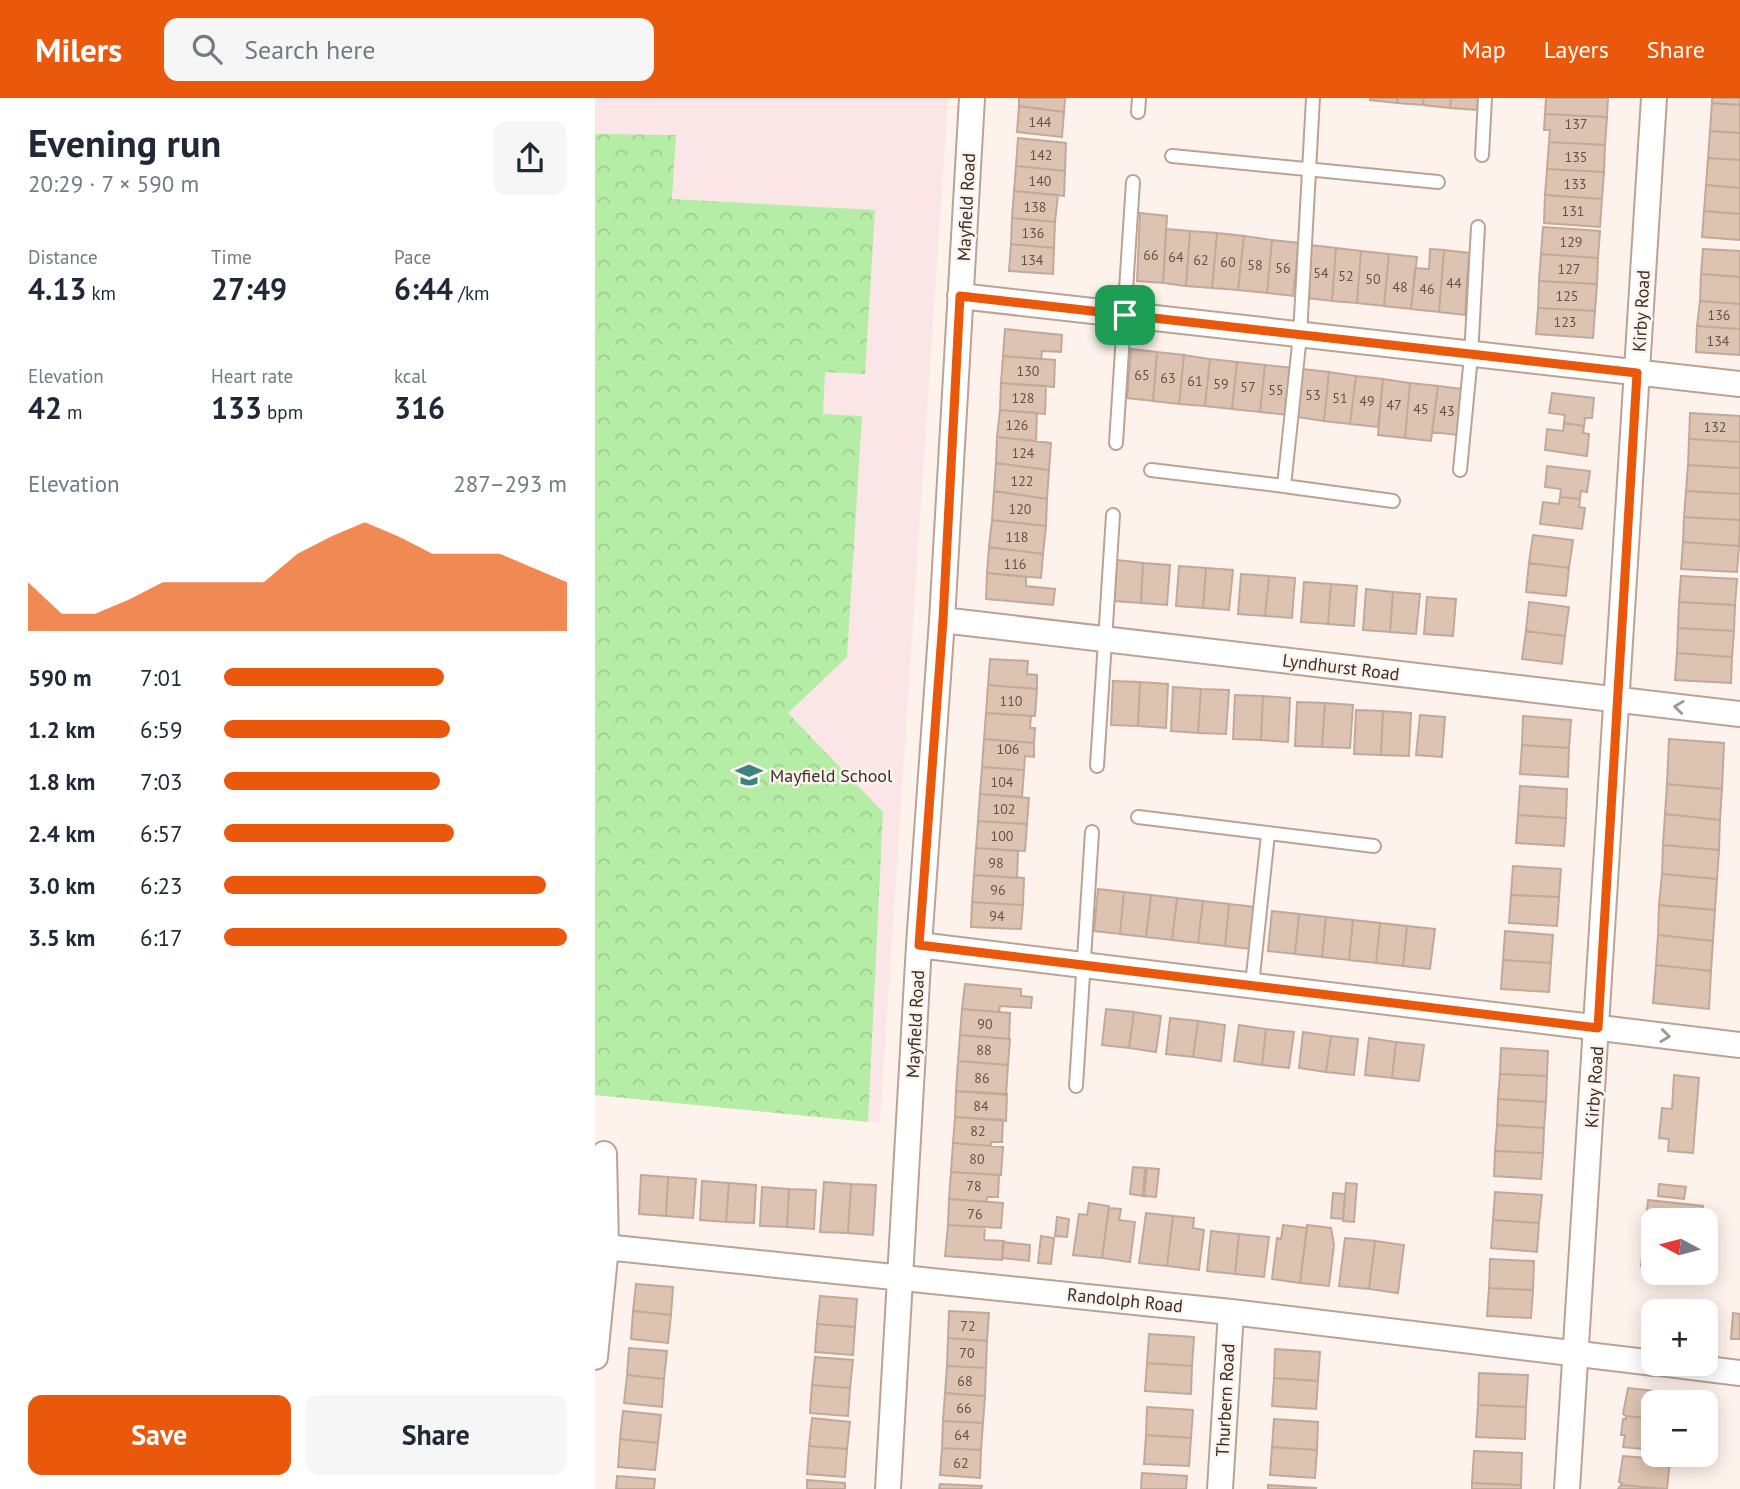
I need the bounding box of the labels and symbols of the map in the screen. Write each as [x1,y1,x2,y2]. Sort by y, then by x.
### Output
house number: 144 [1029,113,1052,131]
house number: 137 [1565,115,1587,133]
house number: 142 [1030,146,1052,164]
house number: 135 [1565,148,1587,166]
street label: Mayfield Road [952,152,980,262]
house number: 140 [1029,172,1052,190]
house number: 133 [1564,175,1586,193]
house number: 138 [1024,198,1046,216]
house number: 131 [1562,202,1584,220]
house number: 136 [1022,224,1044,242]
house number: 129 [1560,233,1582,251]
house number: 66 [1143,246,1159,264]
house number: 64 [1168,248,1184,266]
house number: 134 [1021,251,1044,269]
house number: 62 [1193,251,1209,269]
house number: 60 [1220,253,1236,271]
house number: 58 [1247,256,1263,274]
house number: 56 [1275,259,1291,277]
house number: 127 [1558,260,1580,278]
house number: 54 [1313,264,1329,282]
house number: 52 [1338,267,1354,285]
street label: Kirby Road [1627,269,1655,353]
house number: 50 [1365,270,1381,288]
house number: 44 [1446,274,1462,292]
house number: 48 [1392,278,1408,296]
house number: 46 [1419,280,1435,298]
pin [1095,285,1155,345]
house number: 125 [1556,287,1578,305]
house number: 136 [1708,306,1730,324]
house number: 123 [1554,313,1576,331]
house number: 134 [1707,332,1730,350]
house number: 130 [1017,362,1040,380]
house number: 65 [1134,366,1150,384]
house number: 63 [1160,369,1176,387]
house number: 61 [1187,372,1203,390]
house number: 59 [1213,375,1229,393]
house number: 57 [1240,378,1256,396]
house number: 55 [1268,381,1284,399]
house number: 53 [1305,386,1321,404]
house number: 128 [1012,389,1034,407]
house number: 51 [1332,389,1348,407]
house number: 49 [1359,392,1375,410]
house number: 47 [1386,396,1402,414]
house number: 45 [1413,400,1429,418]
house number: 43 [1439,402,1455,420]
house number: 126 [1006,416,1028,434]
house number: 132 [1704,418,1726,436]
house number: 124 [1012,444,1035,462]
house number: 122 [1011,472,1033,490]
house number: 120 [1009,500,1032,518]
house number: 118 [1006,528,1028,546]
house number: 116 [1004,555,1026,573]
street label: Lyndhurst Road [1281,648,1401,686]
house number: 110 [1000,692,1023,710]
one-way arrow [1673,700,1684,715]
house number: 106 [997,740,1019,758]
school or university icon: Mayfield School [734,760,764,790]
place label: Mayfield School [770,764,893,787]
house number: 104 [991,773,1014,791]
house number: 102 [993,800,1015,818]
house number: 100 [991,827,1014,845]
house number: 98 [988,854,1004,872]
house number: 96 [990,881,1006,899]
house number: 94 [989,907,1005,925]
street label: Mayfield Road [901,969,929,1079]
house number: 90 [977,1015,993,1033]
one-way arrow [1659,1028,1671,1043]
house number: 88 [976,1041,992,1059]
street label: Kirby Road [1580,1045,1608,1129]
house number: 86 [974,1069,990,1087]
house number: 84 [973,1097,989,1115]
house number: 82 [970,1122,986,1140]
house number: 80 [969,1150,985,1168]
house number: 78 [966,1177,982,1195]
house number: 76 [967,1205,983,1223]
north arrow [1641,1208,1719,1284]
street label: Randolph Road [1066,1282,1184,1318]
house number: 72 [960,1317,976,1335]
street label: Thurbern Road [1211,1343,1239,1457]
house number: 70 [959,1344,975,1362]
house number: 68 [957,1372,973,1390]
house number: 66 [956,1399,972,1417]
house number: 64 [954,1426,970,1444]
house number: 62 [953,1454,969,1472]

